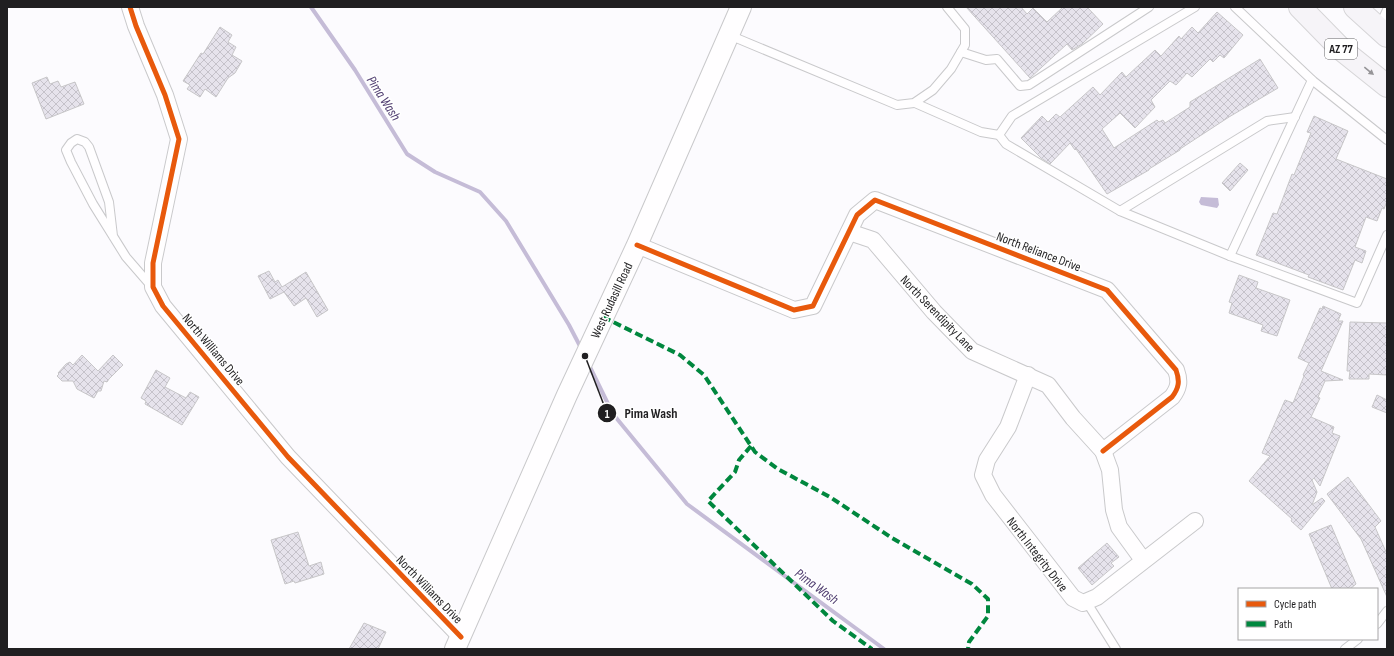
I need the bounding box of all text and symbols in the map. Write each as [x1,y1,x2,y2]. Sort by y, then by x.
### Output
road number: AZ 77 [1325,39,1357,59]
one-way arrow [1364,67,1375,76]
water label: Pima Wash [363,73,404,124]
street label: North Reliance Drive [994,228,1083,275]
street label: West Rudasill Road [587,260,636,341]
street label: North Serendipity Lane [897,272,978,355]
street label: North Williams Drive [179,311,248,389]
callout: Pima Wash [597,400,686,426]
text: Pima Wash [624,405,678,422]
text: 1 [605,407,610,422]
street label: North Integrity Drive [1003,514,1071,595]
street label: North Williams Drive [393,552,466,627]
water label: Pima Wash [791,565,842,608]
legend [1238,588,1378,640]
text: Cycle path [1274,597,1316,612]
text: Path [1274,617,1292,632]

